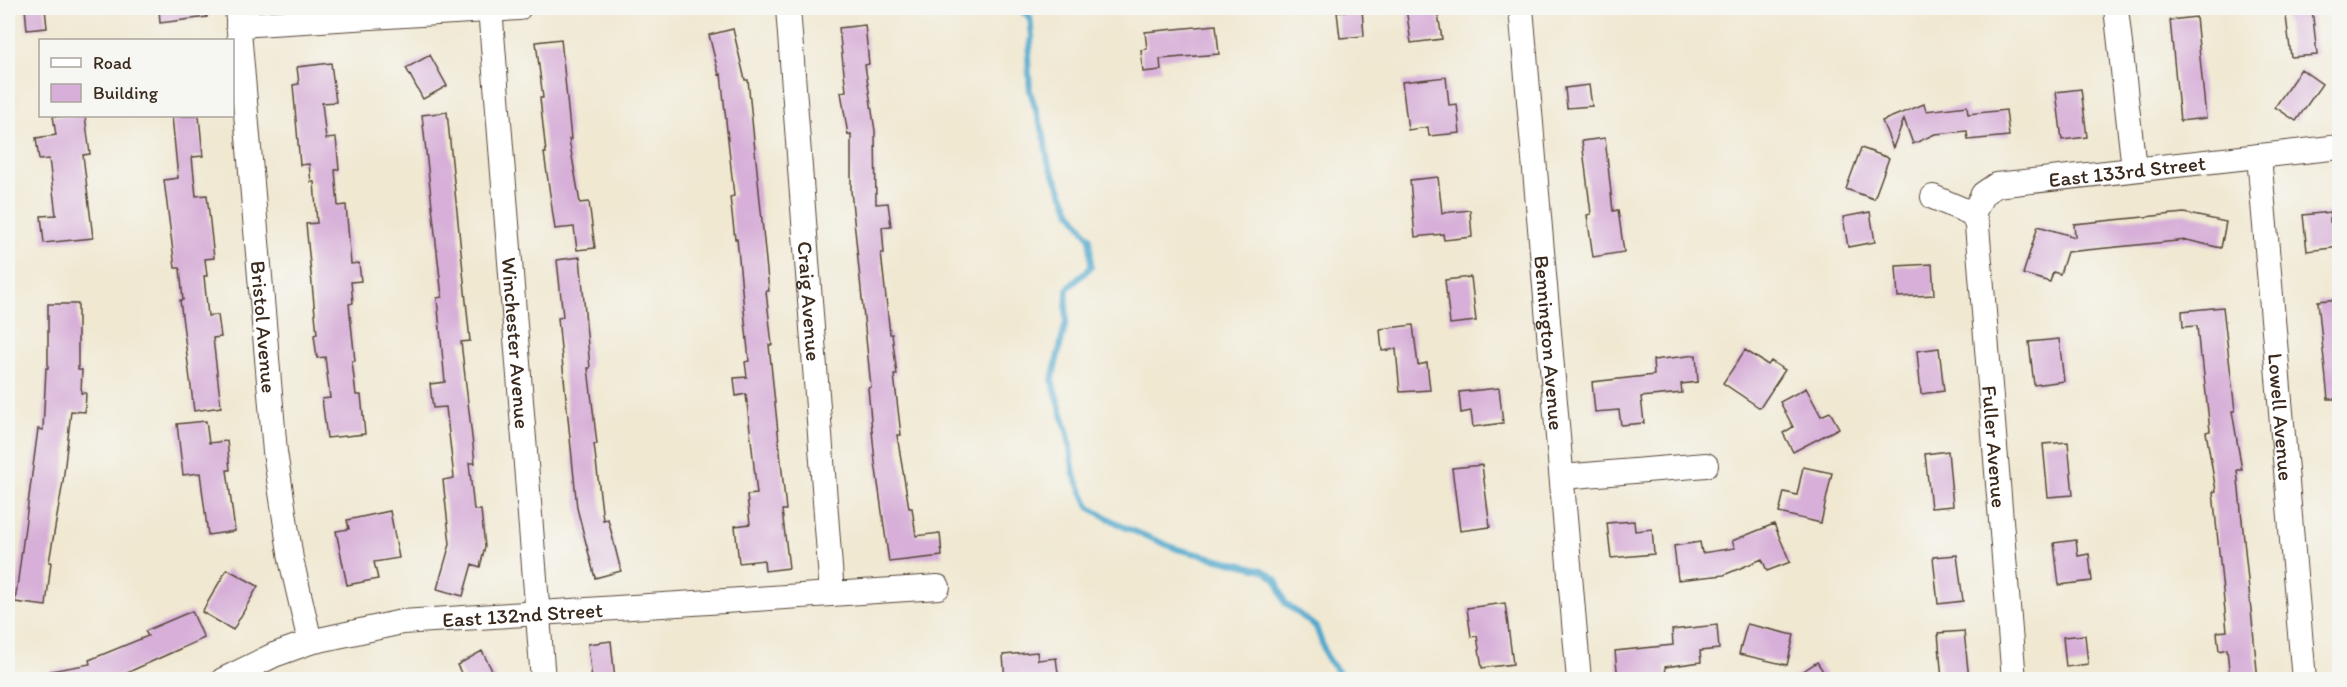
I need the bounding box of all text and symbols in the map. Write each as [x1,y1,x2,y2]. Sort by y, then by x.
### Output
legend [39,39,234,117]
text: Road [93,52,132,74]
text: Building [93,82,159,104]
street label: East 133rd Street [2047,149,2207,192]
street label: Craig Avenue [793,240,827,362]
street label: Bennington Avenue [1530,254,1570,431]
street label: Winchester Avenue [497,256,536,430]
street label: Bristol Avenue [246,260,282,394]
street label: Lowell Avenue [2263,352,2299,482]
street label: Fuller Avenue [1978,384,2012,509]
street label: East 132nd Street [441,596,604,632]

